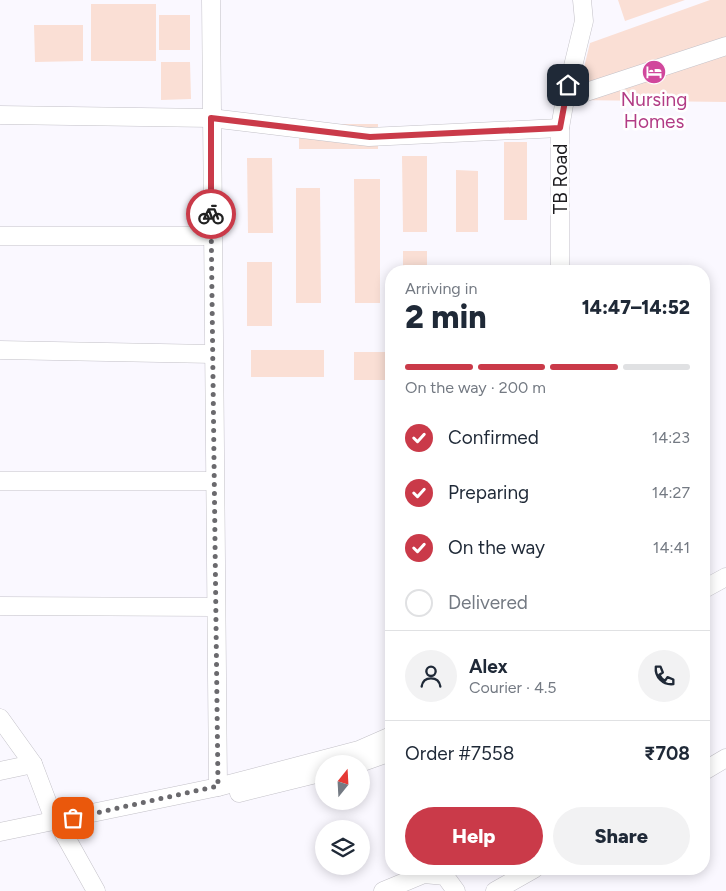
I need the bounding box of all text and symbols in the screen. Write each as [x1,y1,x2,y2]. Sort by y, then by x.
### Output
hotel icon: Nursing Homes [641,59,667,85]
pin [547,64,589,106]
icon: home [554,71,582,99]
place label: Nursing Homes [621,88,687,133]
street label: TB Road [549,144,572,214]
courier [186,189,236,239]
icon: bike [197,200,225,228]
text: Arriving in [405,279,477,298]
text: 14:47–14:52 [582,296,690,319]
text: 2 min [405,298,487,336]
text: On the way · 200 m [405,378,546,397]
icon: check [405,424,433,452]
text: Confirmed [448,426,539,449]
text: 14:23 [652,428,690,447]
icon: check [405,479,433,507]
text: Preparing [448,481,529,504]
text: 14:27 [652,483,690,502]
icon: check [405,534,433,562]
text: On the way [448,536,545,559]
text: 14:41 [653,538,690,557]
text: Delivered [448,591,528,614]
button: person [405,650,457,702]
button: phone [638,650,690,702]
text: Alex [469,655,508,678]
text: Courier · 4.5 [469,678,556,697]
text: Order #7558 [405,742,514,765]
text: ₹708 [644,742,690,765]
north arrow [315,755,370,810]
map controls [315,755,370,875]
pin [52,797,94,839]
icon: bag [59,804,87,832]
button: Help [405,807,543,865]
button: Share [553,807,690,865]
button: layers [315,820,370,875]

